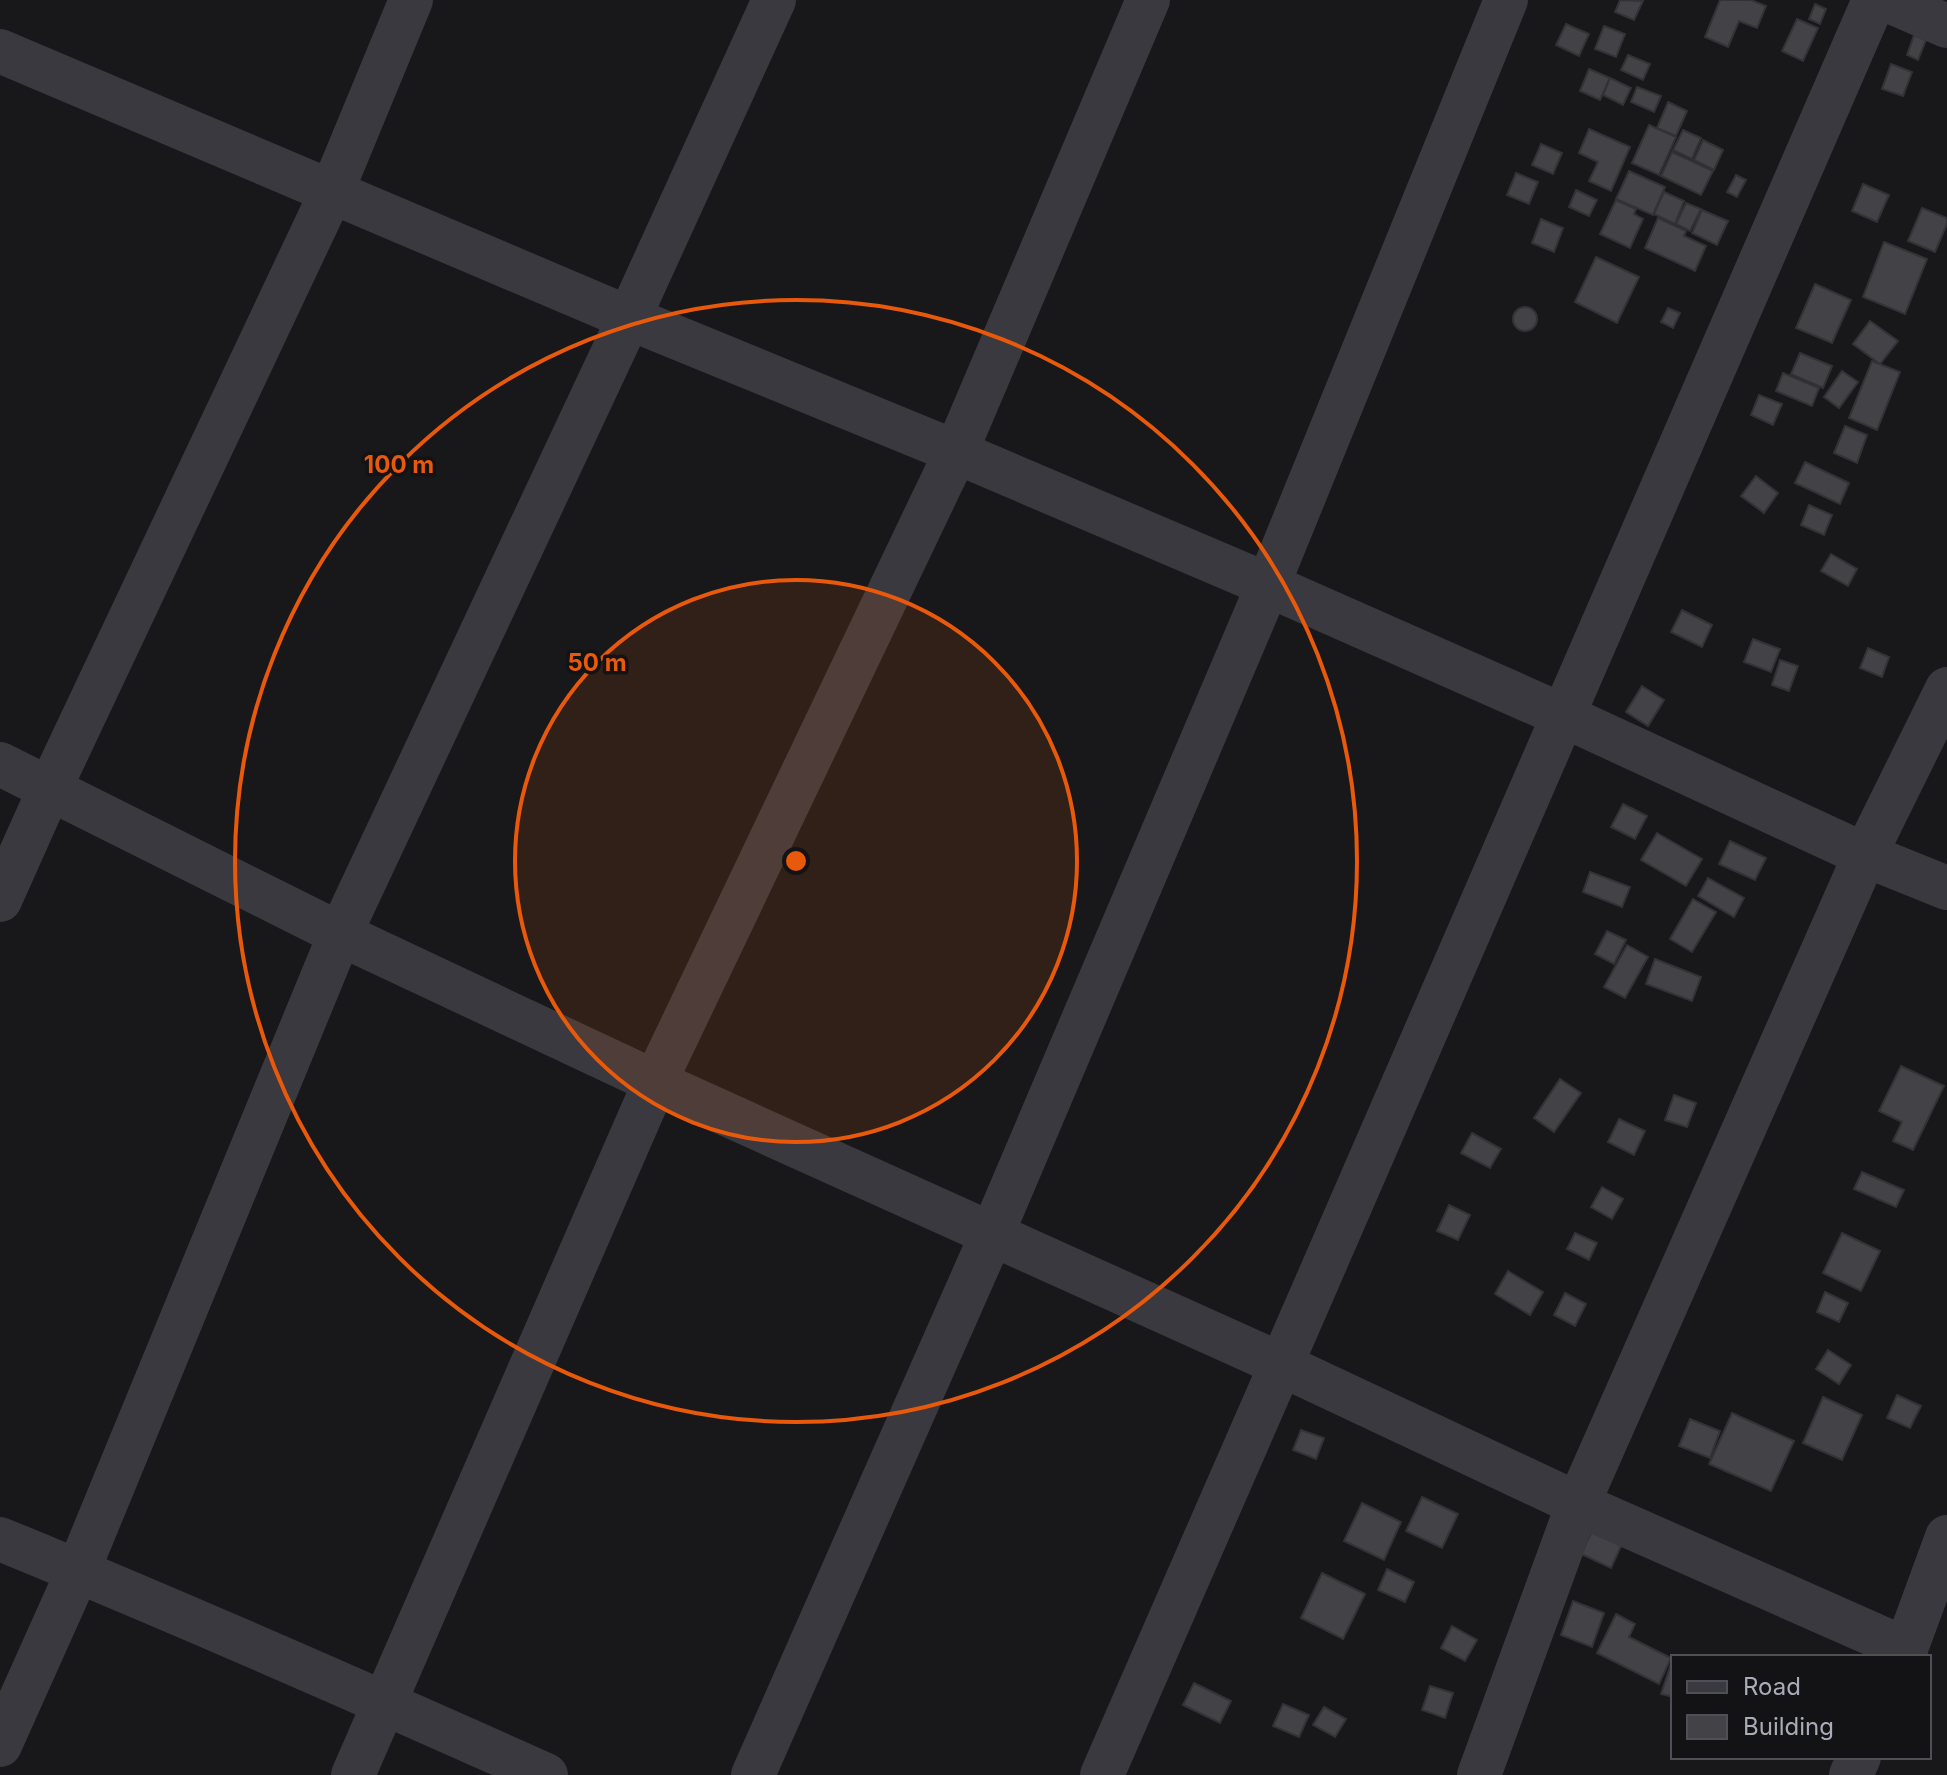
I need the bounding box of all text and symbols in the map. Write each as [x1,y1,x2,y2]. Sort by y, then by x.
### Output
text: 100 m [364,450,434,479]
text: 50 m [567,648,627,677]
centre of rings [782,847,810,875]
legend [1671,1655,1931,1759]
text: Road [1743,1672,1801,1701]
text: Building [1743,1712,1834,1741]

